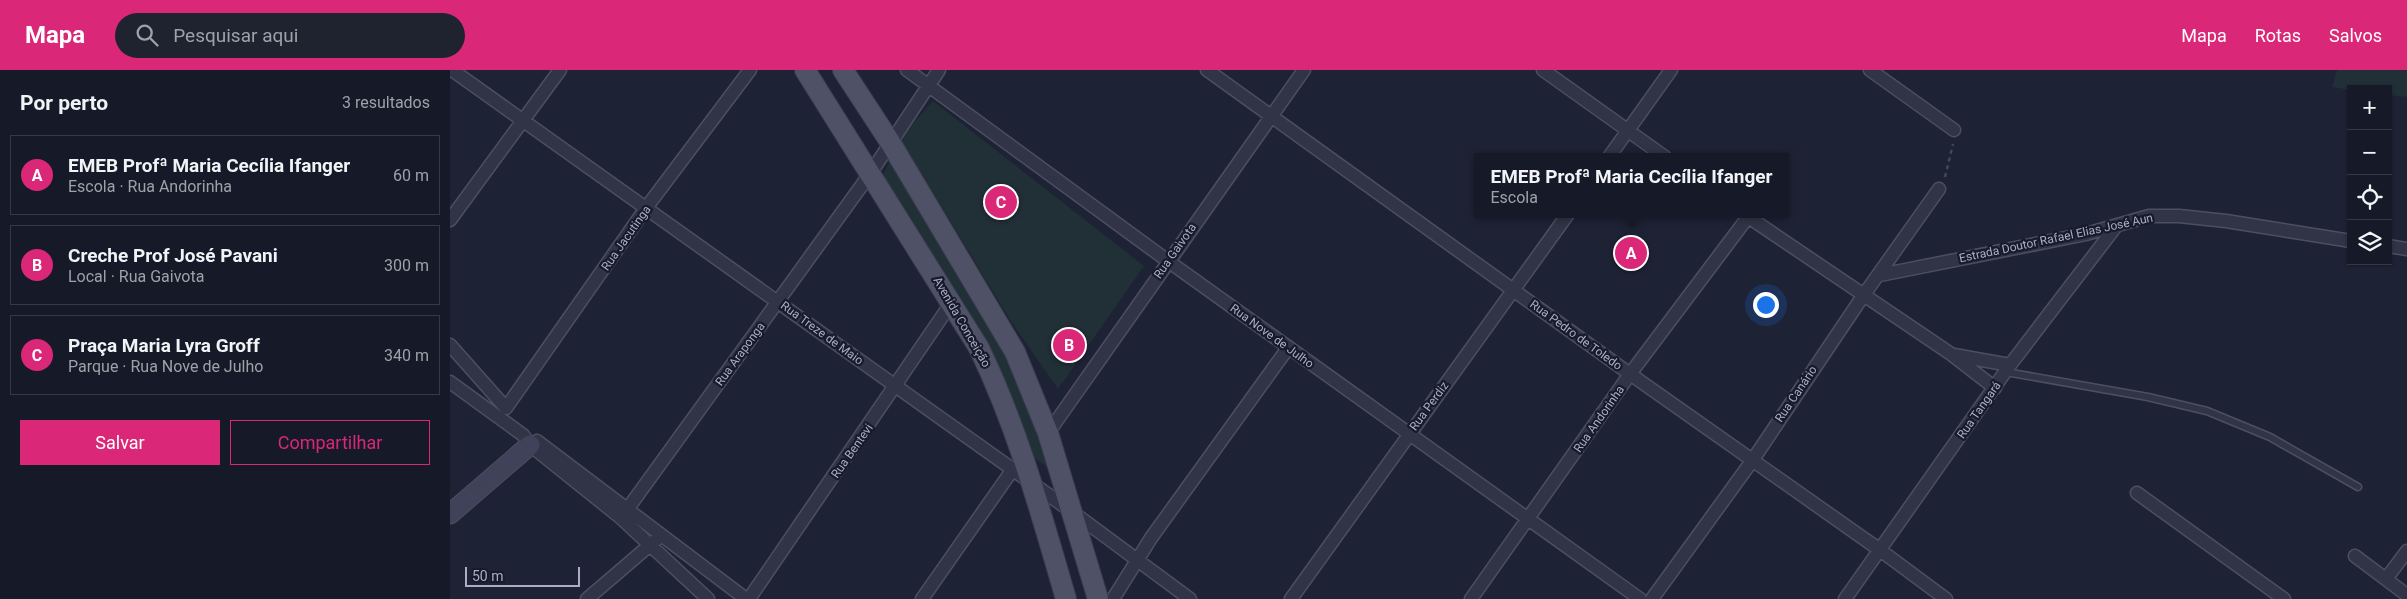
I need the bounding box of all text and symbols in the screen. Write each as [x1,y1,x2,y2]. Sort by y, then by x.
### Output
search box [115,13,465,58]
text: Mapa [25,21,85,49]
icon: search [133,21,161,49]
text: Pesquisar aqui [173,24,298,47]
text: Mapa [2181,25,2227,46]
text: Rotas [2255,25,2301,46]
text: Salvos [2329,25,2382,46]
map controls [2347,85,2392,265]
button: + [2347,85,2392,130]
text: Por perto [20,91,108,115]
text: 3 resultados [342,93,430,112]
button: − [2347,130,2392,175]
popup [1474,153,1789,218]
text: EMEB Profª Maria Cecília Ifanger [68,154,350,177]
text: EMEB Profª Maria Cecília Ifanger [1490,165,1773,188]
text: A [32,166,42,185]
text: 60 m [393,166,429,185]
button: locate [2347,175,2392,220]
text: Escola · Rua Andorinha [68,177,232,196]
pin: C [985,183,1017,221]
text: Escola [1490,188,1538,207]
street label: Rua Jacutinga [598,203,654,273]
street label: Estrada Doutor Rafael Elias José Aun [1958,211,2154,265]
button: layers [2347,220,2392,265]
street label: Rua Gaivota [1151,221,1199,281]
pin: A [1615,234,1647,272]
text: Creche Prof José Pavani [68,244,278,267]
text: B [32,256,42,275]
text: 300 m [384,256,429,275]
text: Local · Rua Gaivota [68,267,204,286]
street label: Avenida Conceição [930,274,994,370]
your location [1753,292,1779,318]
street label: Rua Pedro de Toledo [1527,297,1625,373]
street label: Rua Treze de Maio [778,298,866,368]
street label: Rua Nove de Julho [1228,301,1317,371]
street label: Rua Araponga [712,319,768,389]
pin: B [1053,326,1085,364]
text: Praça Maria Lyra Groff [68,334,260,357]
text: C [32,346,42,365]
text: 340 m [384,346,429,365]
text: Parque · Rua Nove de Julho [68,357,263,376]
street label: Rua Canário [1772,363,1820,425]
street label: Rua Perdiz [1407,379,1451,433]
street label: Rua Tangará [1954,379,2004,441]
street label: Rua Andorinha [1571,383,1627,455]
button: Salvar [20,420,220,465]
button: Compartilhar [230,420,430,465]
street label: Rua Bentevi [828,421,876,481]
scale bar [465,564,580,587]
text: 50 m [472,568,504,584]

